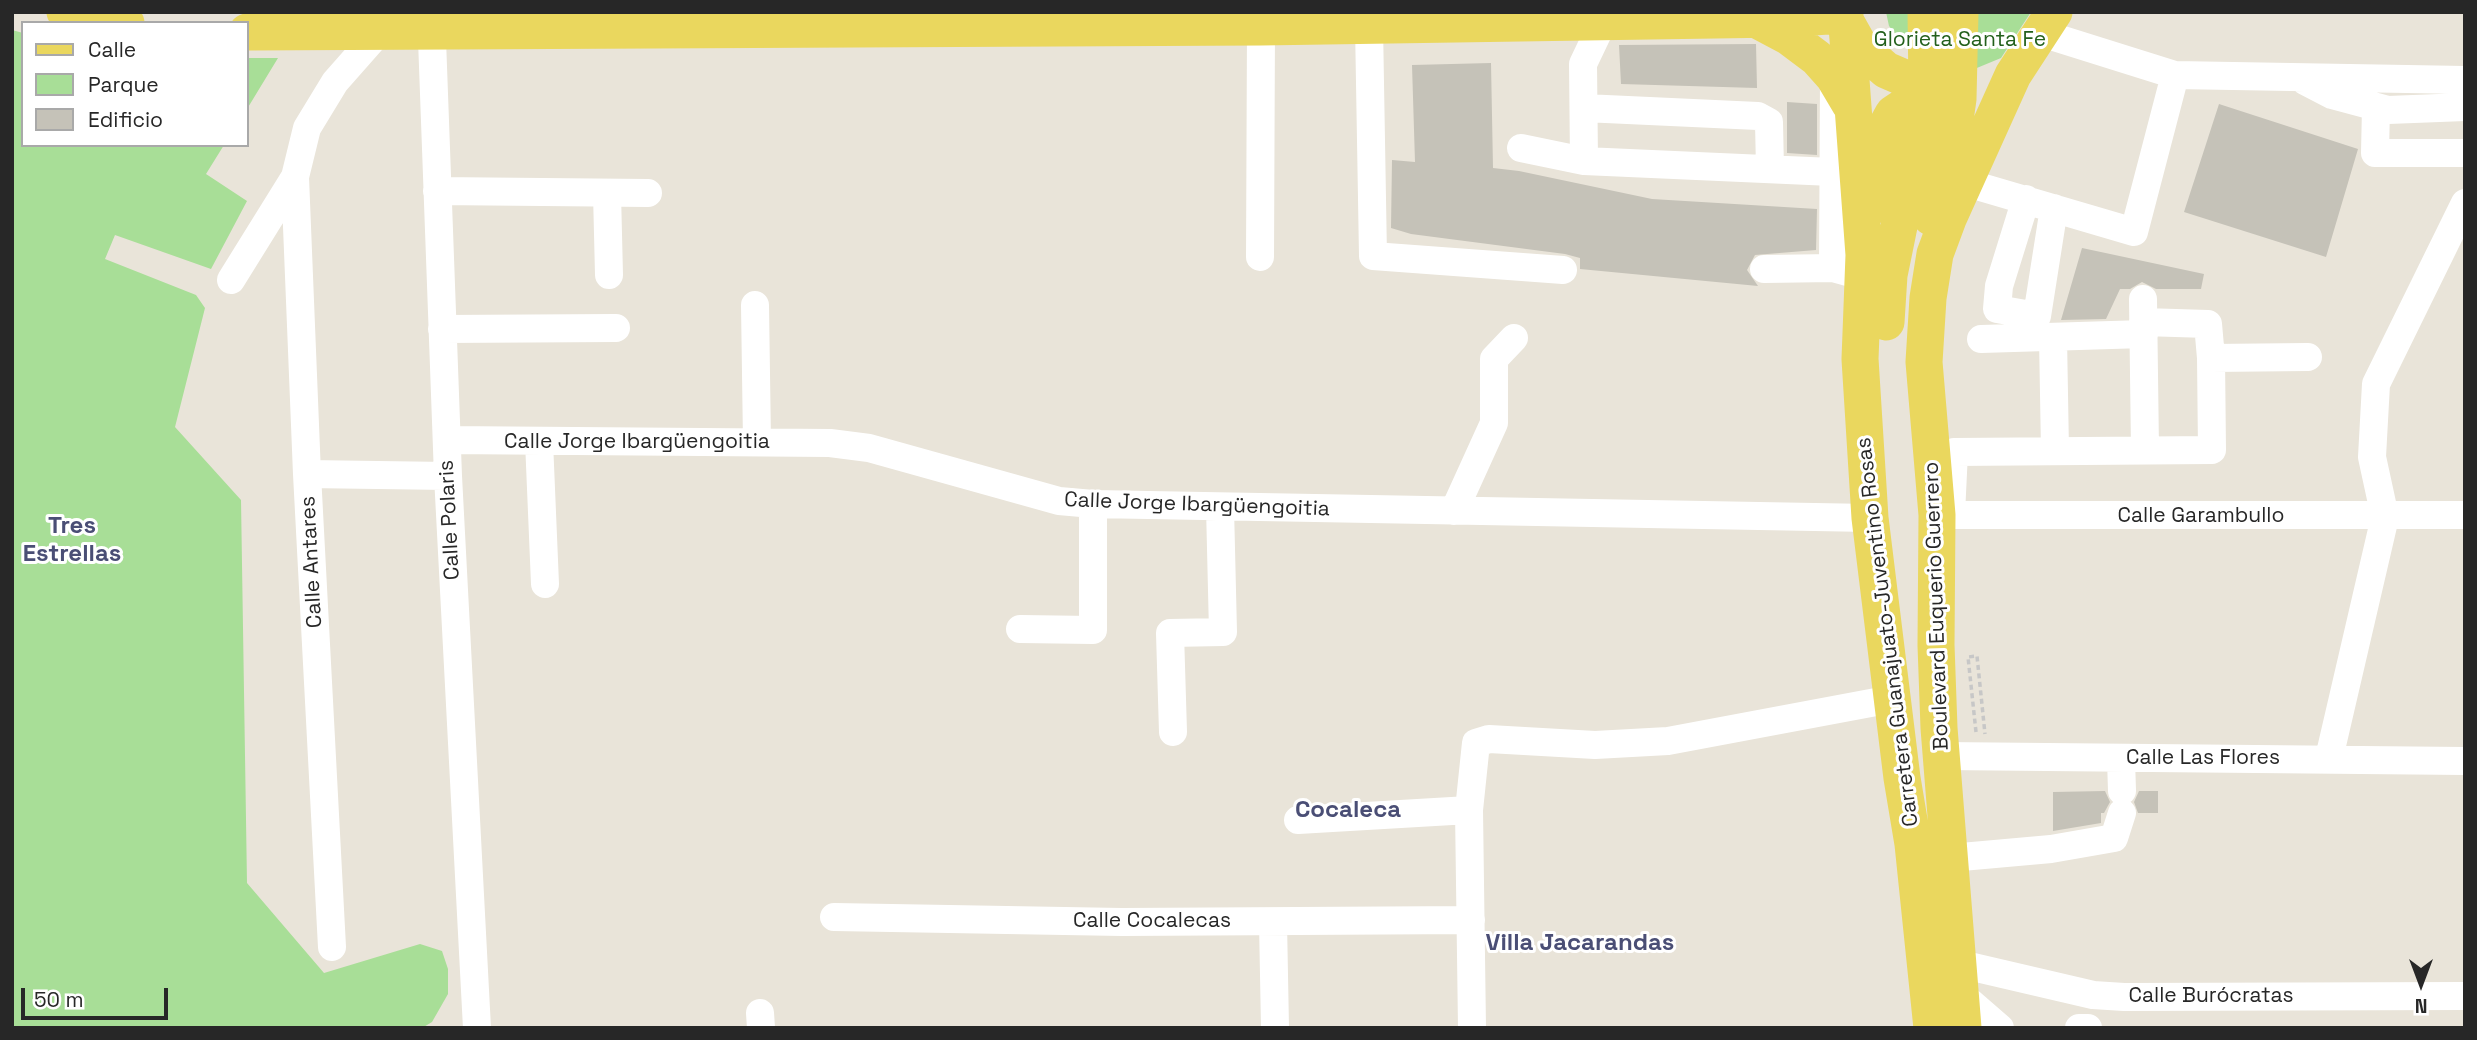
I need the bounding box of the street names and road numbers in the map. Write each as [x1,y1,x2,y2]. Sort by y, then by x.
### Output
street label: Calle Jorge Ibargüengoitia [504,429,770,455]
street label: Carretera Guanajuato-Juventino Rosas [1852,436,1924,828]
street label: Calle Polaris [434,459,466,581]
street label: Boulevard Euquerio Guerrero [1919,461,1955,751]
street label: Calle Jorge Ibargüengoitia [1064,488,1330,522]
street label: Calle Antares [296,495,328,629]
street label: Calle Garambullo [2118,503,2284,529]
street label: Calle Las Flores [2126,745,2280,771]
street label: Calle Cocalecas [1073,908,1231,934]
street label: Calle Burócratas [2128,983,2294,1009]

